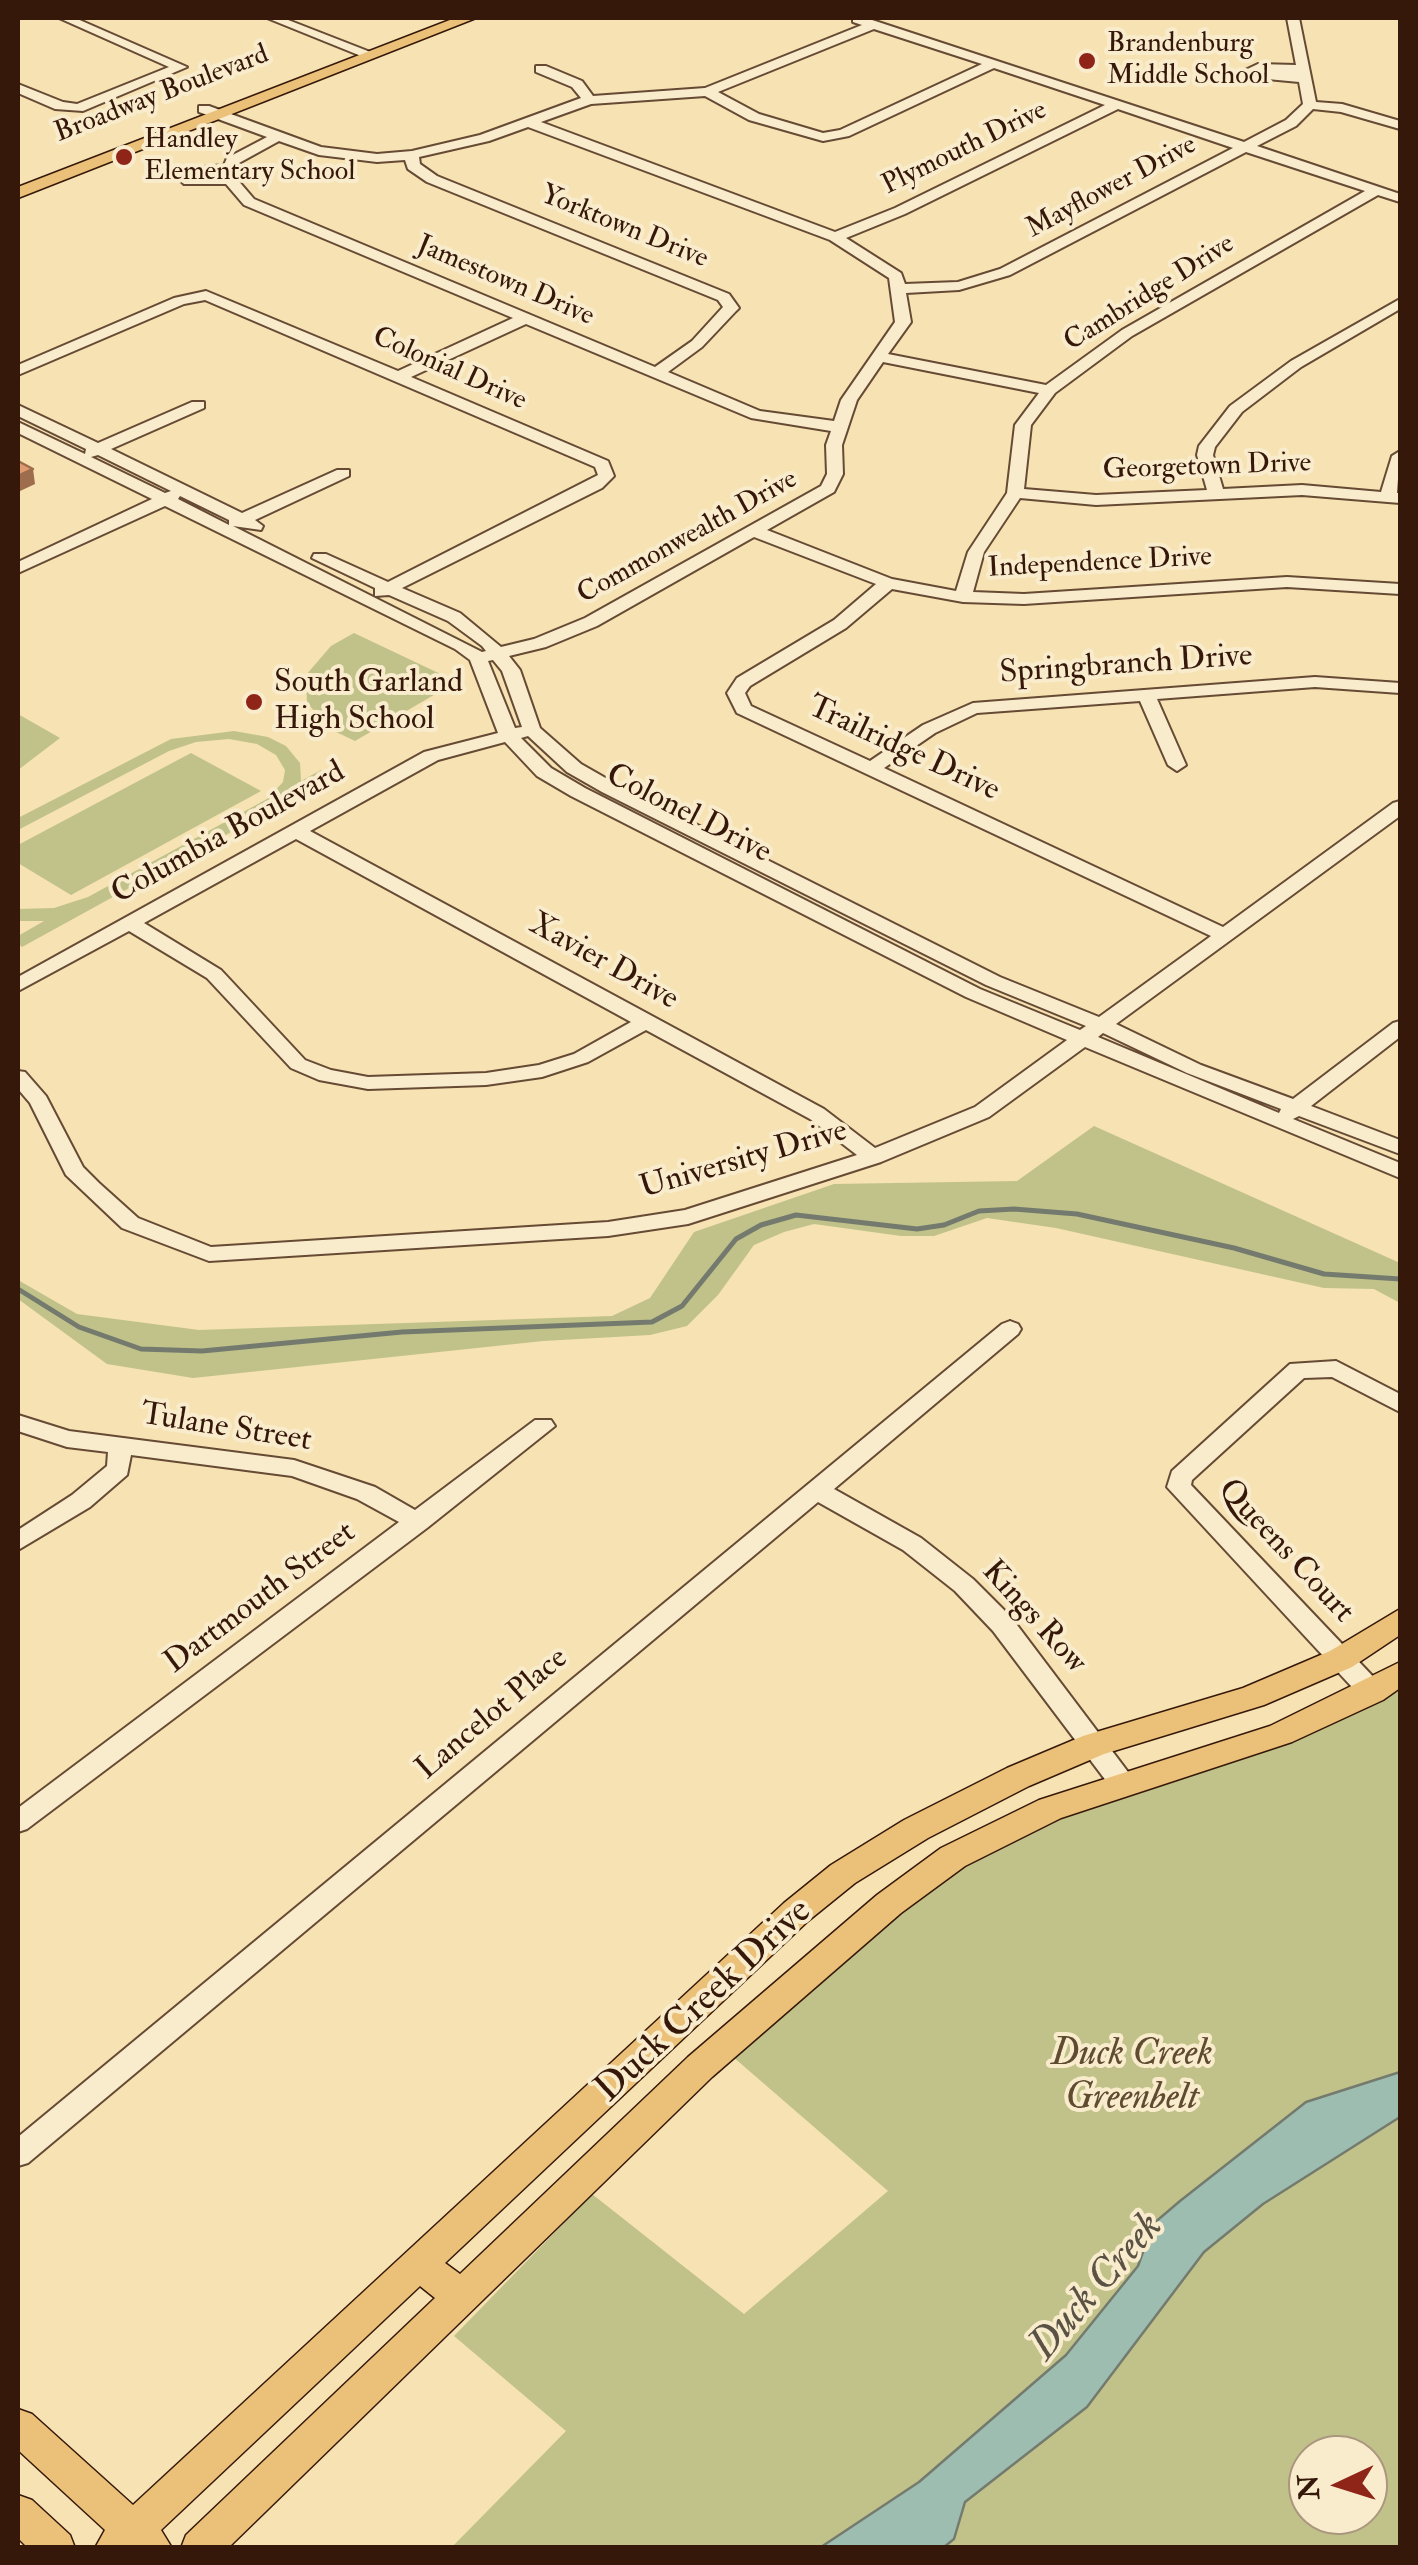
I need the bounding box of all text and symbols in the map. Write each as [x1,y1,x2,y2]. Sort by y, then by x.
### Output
place label: Brandenburg Middle School [1107,28,1269,94]
street label: Broadway Boulevard [50,39,274,151]
marker: Brandenburg Middle School [1076,50,1098,72]
street label: Plymouth Drive [877,95,1053,203]
place label: Handley Elementary School [144,124,355,190]
street label: Mayflower Drive [1021,129,1203,247]
marker: Handley Elementary School [113,146,135,168]
street label: Yorktown Drive [535,179,713,277]
street label: Cambridge Drive [1059,228,1241,360]
street label: Jamestown Drive [411,230,599,334]
street label: Colonial Drive [367,321,531,419]
street label: Georgetown Drive [1102,448,1312,488]
street label: Commonwealth Drive [572,464,804,612]
street label: Independence Drive [987,541,1213,587]
street label: Springbranch Drive [998,638,1254,694]
place label: South Garland High School [274,665,463,740]
street label: Trailridge Drive [801,689,1005,811]
marker: South Garland High School [243,691,265,713]
street label: Columbia Boulevard [106,754,352,914]
street label: Colonel Drive [599,757,777,873]
street label: Xavier Drive [522,906,684,1020]
street label: University Drive [636,1113,852,1209]
street label: Tulane Street [138,1397,314,1461]
street label: Queens Court [1209,1472,1361,1632]
street label: Dartmouth Street [158,1515,364,1683]
street label: Kings Row [972,1554,1094,1682]
street label: Lancelot Place [409,1641,577,1789]
street label: Duck Creek Drive [588,1890,822,2114]
park label: Duck Creek Greenbelt [1051,2033,1213,2122]
water label: Duck Creek [1020,2204,1176,2372]
north arrow [1288,2435,1388,2535]
text: N [1291,2473,1328,2501]

